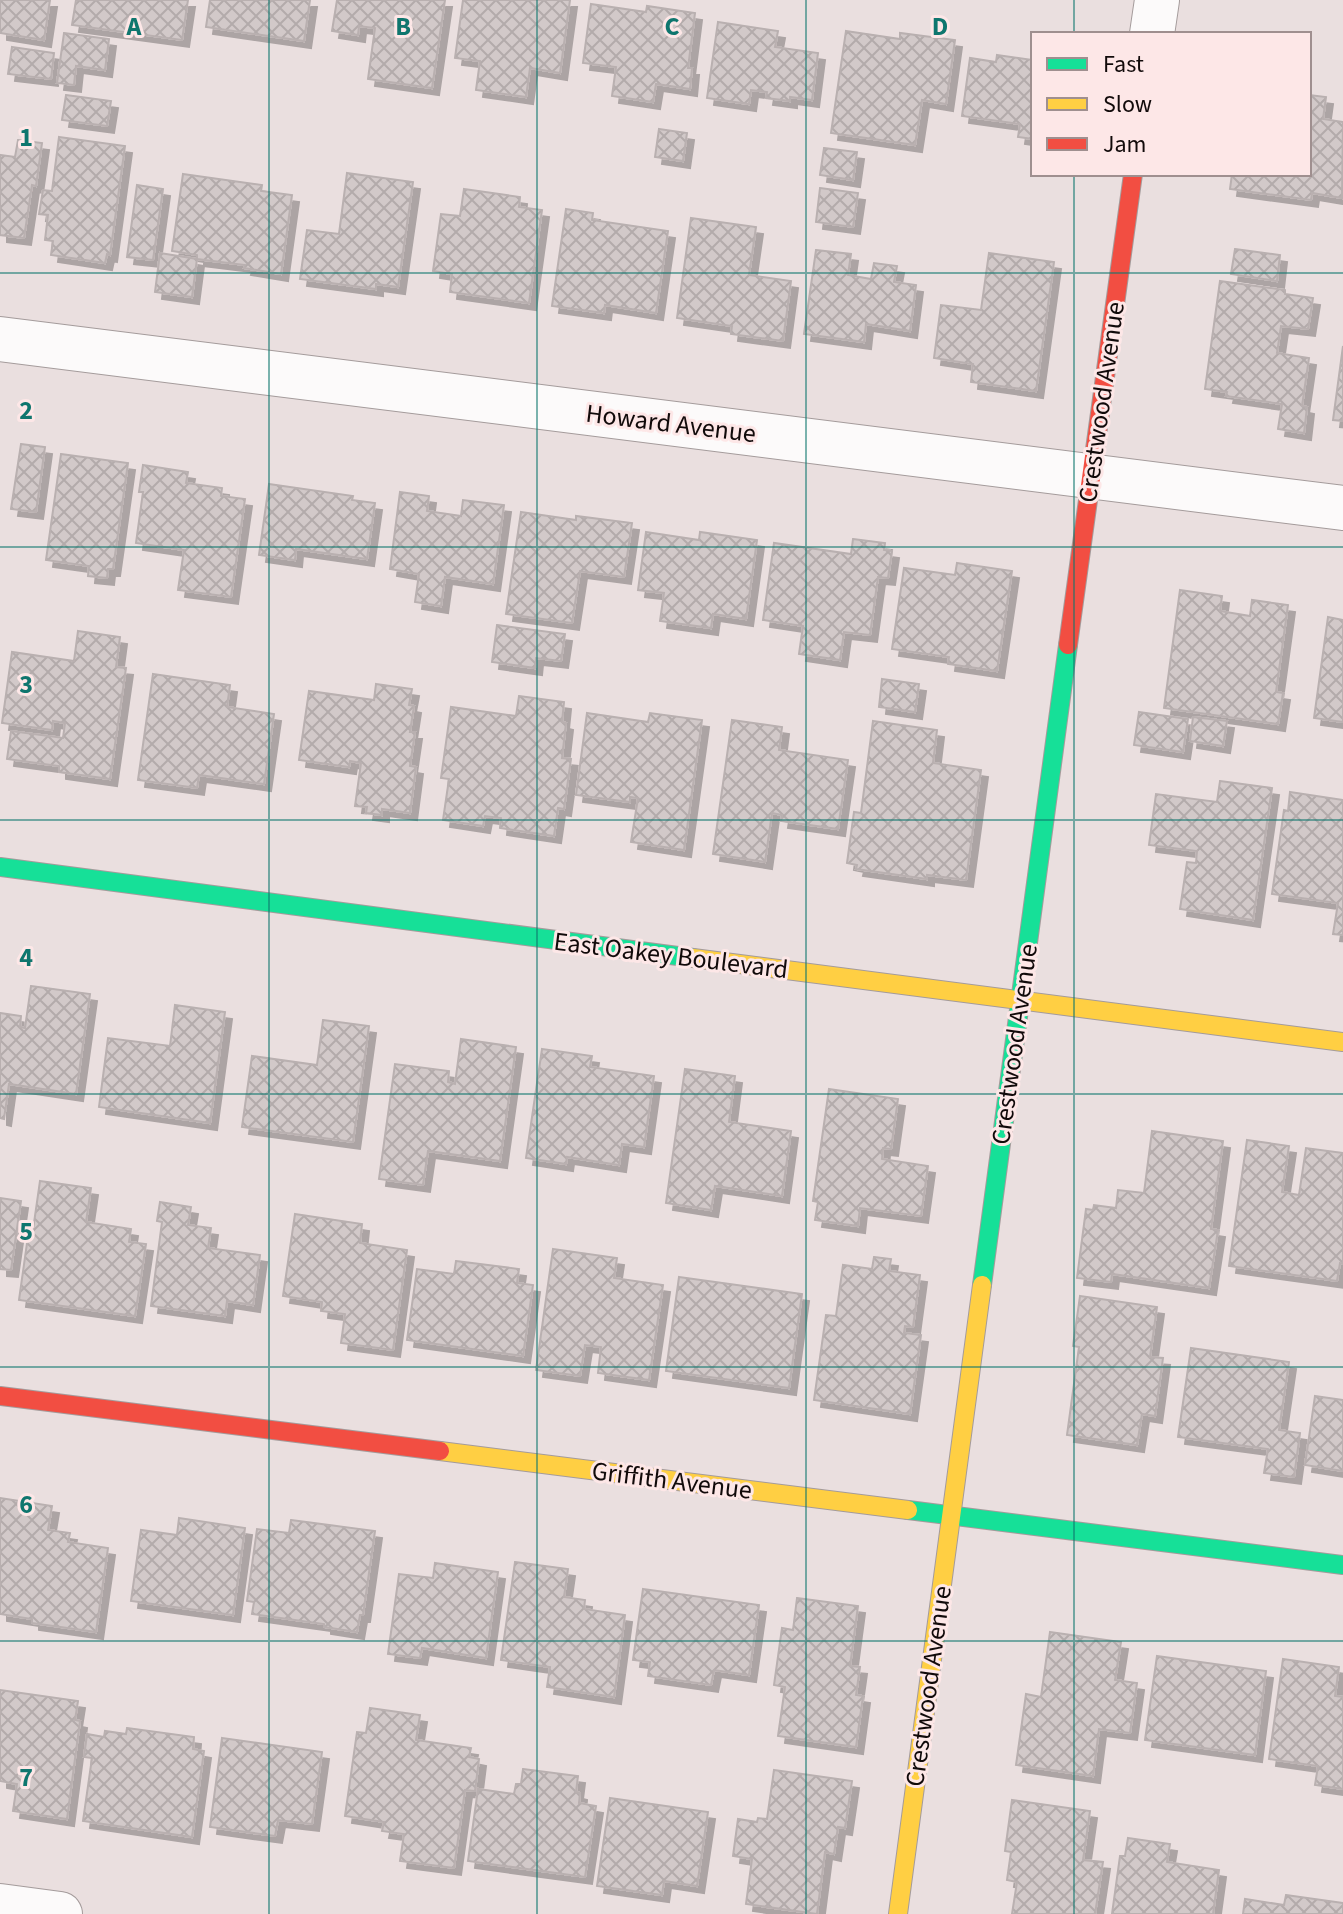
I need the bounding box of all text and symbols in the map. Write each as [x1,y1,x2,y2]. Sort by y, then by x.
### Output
text: A [126,8,143,45]
text: B [395,8,411,45]
text: C [664,8,680,45]
text: D [932,8,948,45]
legend [1031,32,1311,176]
text: Fast [1103,47,1144,82]
text: Slow [1103,87,1152,122]
text: 1 [19,119,33,156]
text: Jam [1103,127,1147,162]
street label: Crestwood Avenue [1069,299,1134,505]
text: 2 [19,392,33,429]
street label: Howard Avenue [584,395,758,452]
text: 3 [19,666,33,703]
street label: East Oakey Boulevard [552,923,790,988]
text: 4 [19,939,33,976]
street label: Crestwood Avenue [982,941,1047,1147]
text: 5 [19,1213,33,1250]
street label: Griffith Avenue [590,1452,754,1509]
text: 6 [19,1486,33,1523]
street label: Crestwood Avenue [896,1583,961,1789]
text: 7 [19,1759,33,1796]

